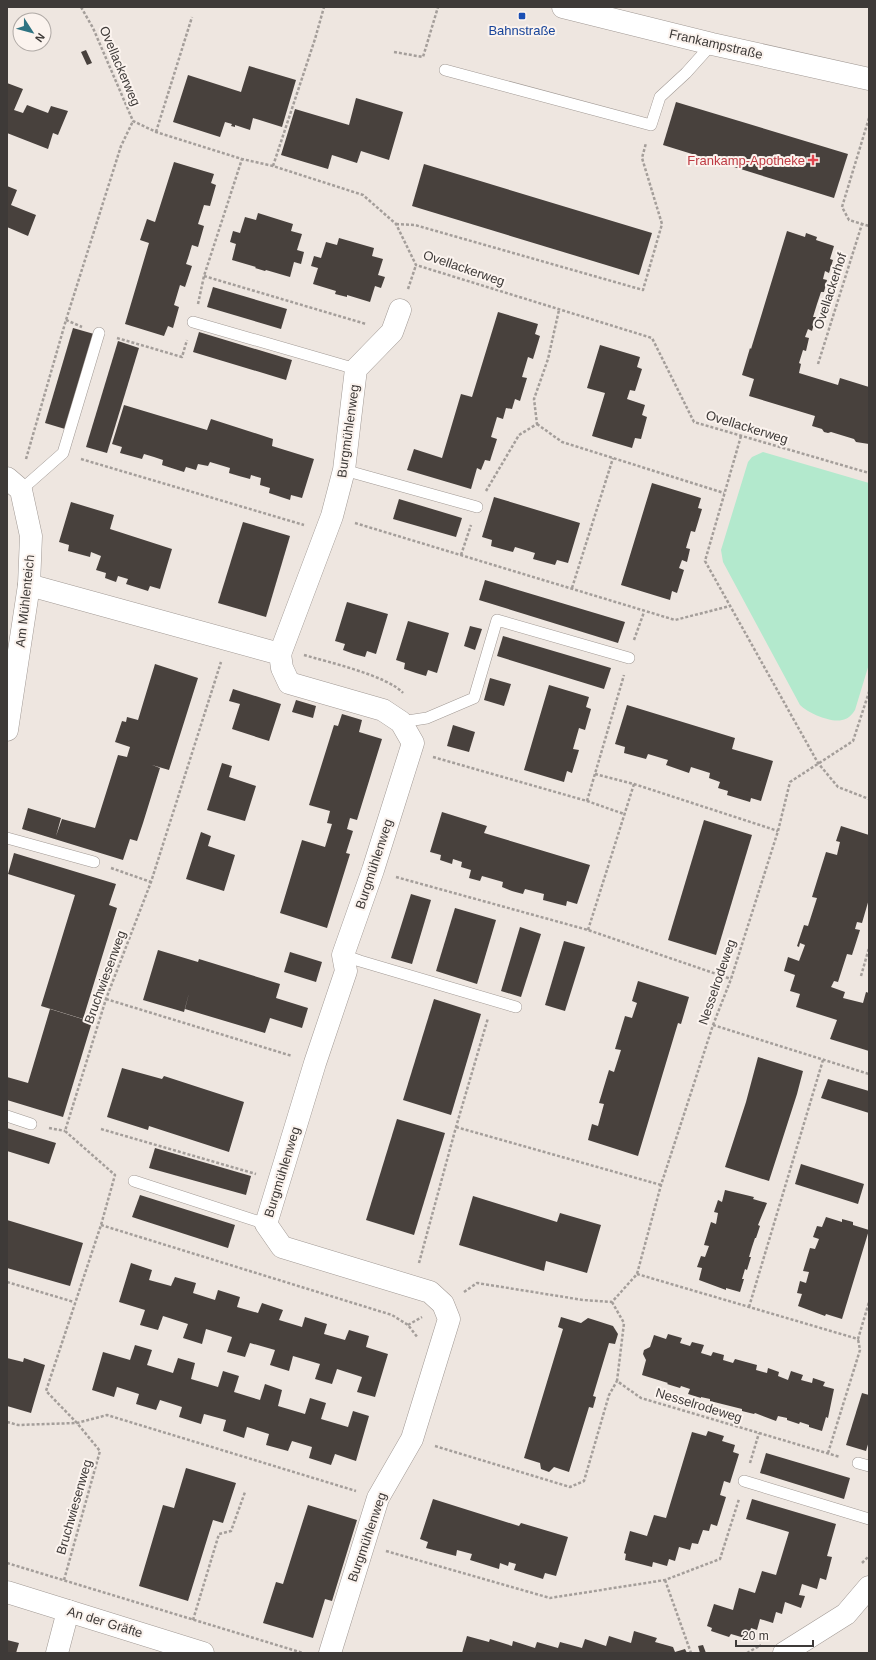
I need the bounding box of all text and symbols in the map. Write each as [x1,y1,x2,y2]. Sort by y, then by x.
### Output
marker: Bahnstraße [517,11,527,21]
north arrow [12,12,52,52]
place label: Bahnstraße [488,23,556,38]
street label: Ovellackerweg [96,24,144,108]
street label: Frankampstraße [668,26,764,62]
text: N [33,31,47,45]
place label: Frankamp-Apotheke [687,153,805,168]
marker: Frankamp-Apotheke [808,155,818,165]
street label: Ovellackerweg [421,247,507,289]
street label: Ovellackerhof [811,251,850,331]
street label: Burgmühlenweg [334,383,362,479]
street label: Ovellackerweg [704,407,790,447]
street label: Am Mühlenteich [13,554,37,648]
street label: Burgmühlenweg [352,817,396,911]
street label: Bruchwiesenweg [81,928,129,1026]
street label: Nesselrodeweg [695,937,739,1027]
street label: Burgmühlenweg [261,1125,303,1219]
street label: Nesselrodeweg [654,1385,744,1425]
street label: Bruchwiesenweg [53,1458,95,1556]
street label: Burgmühlenweg [345,1490,389,1584]
street label: An der Gräfte [65,1603,145,1641]
scale bar [736,1622,813,1648]
text: 20 m [742,1629,769,1643]

